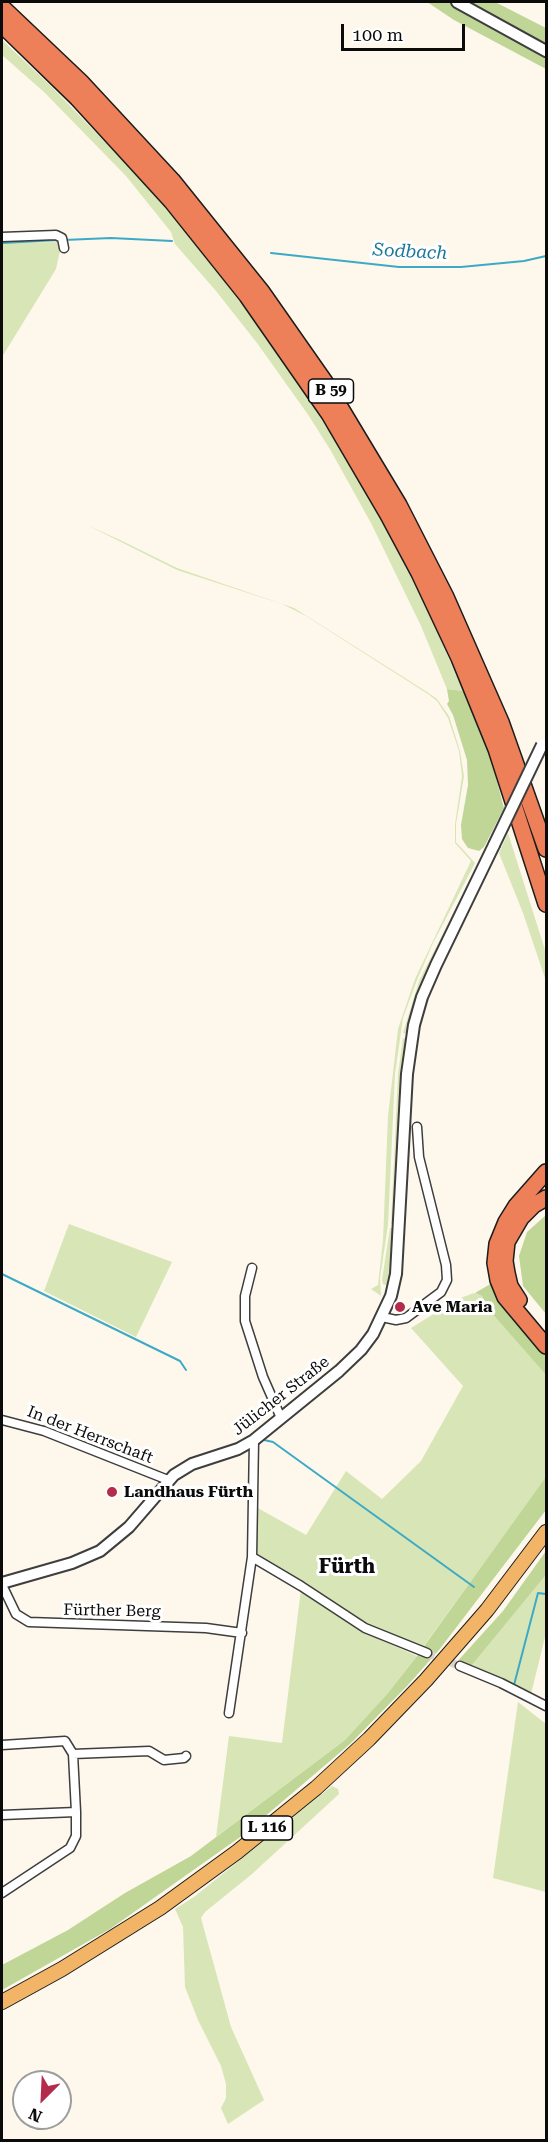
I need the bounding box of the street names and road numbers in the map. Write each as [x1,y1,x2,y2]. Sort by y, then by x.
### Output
road number: B 59 [308,379,354,403]
street label: Jülicher Straße [229,1352,333,1440]
street label: In der Herrschaft [24,1402,156,1468]
street label: Fürther Berg [63,1601,161,1621]
road number: L 116 [242,1816,292,1840]

